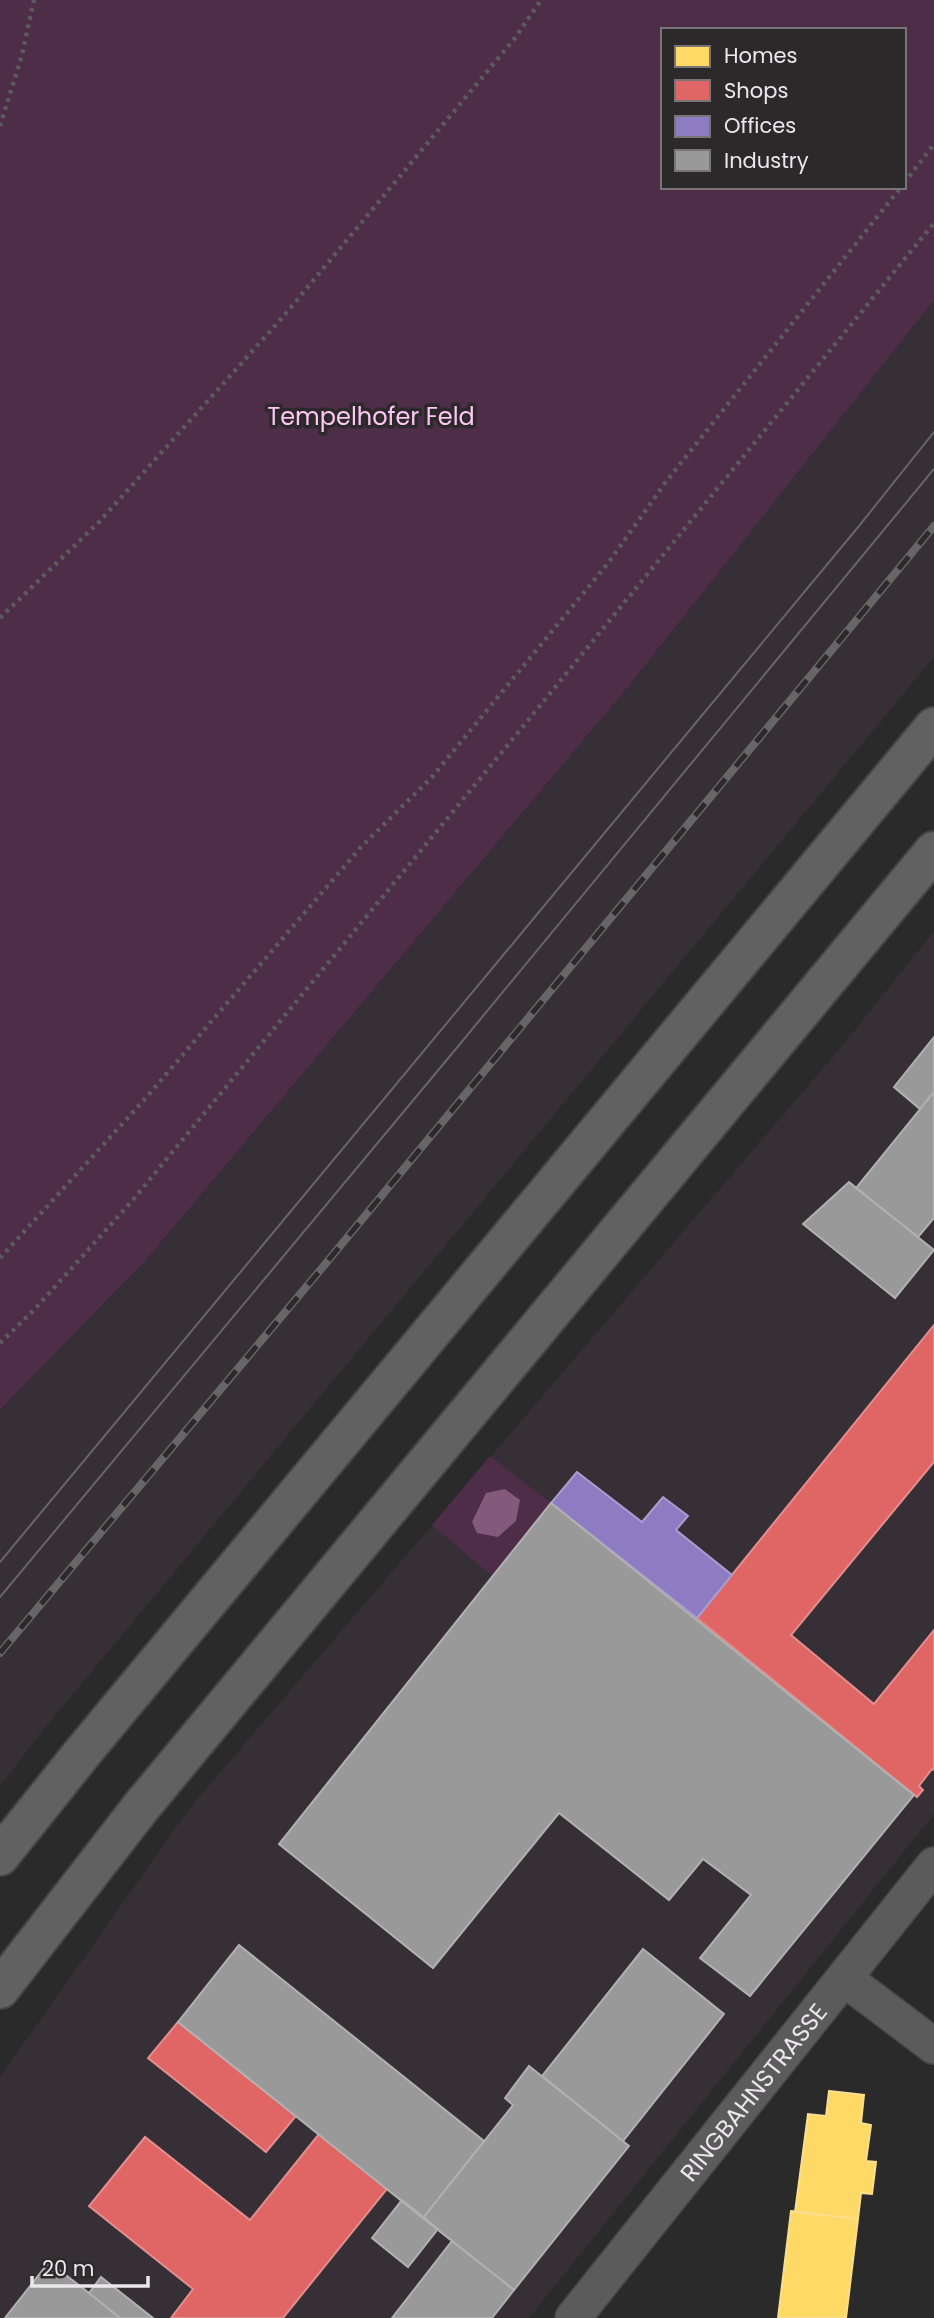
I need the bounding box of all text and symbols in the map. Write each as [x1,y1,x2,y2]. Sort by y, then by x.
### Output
legend [661,28,906,189]
text: Homes [724,41,798,70]
text: Shops [724,76,788,105]
text: Offices [724,111,796,140]
text: Industry [724,146,809,175]
park label: Tempelhofer Feld [267,400,475,433]
street label: RINGBAHNSTRASSE [672,1996,834,2188]
scale bar [32,2244,147,2288]
text: 20 m [42,2254,95,2283]

